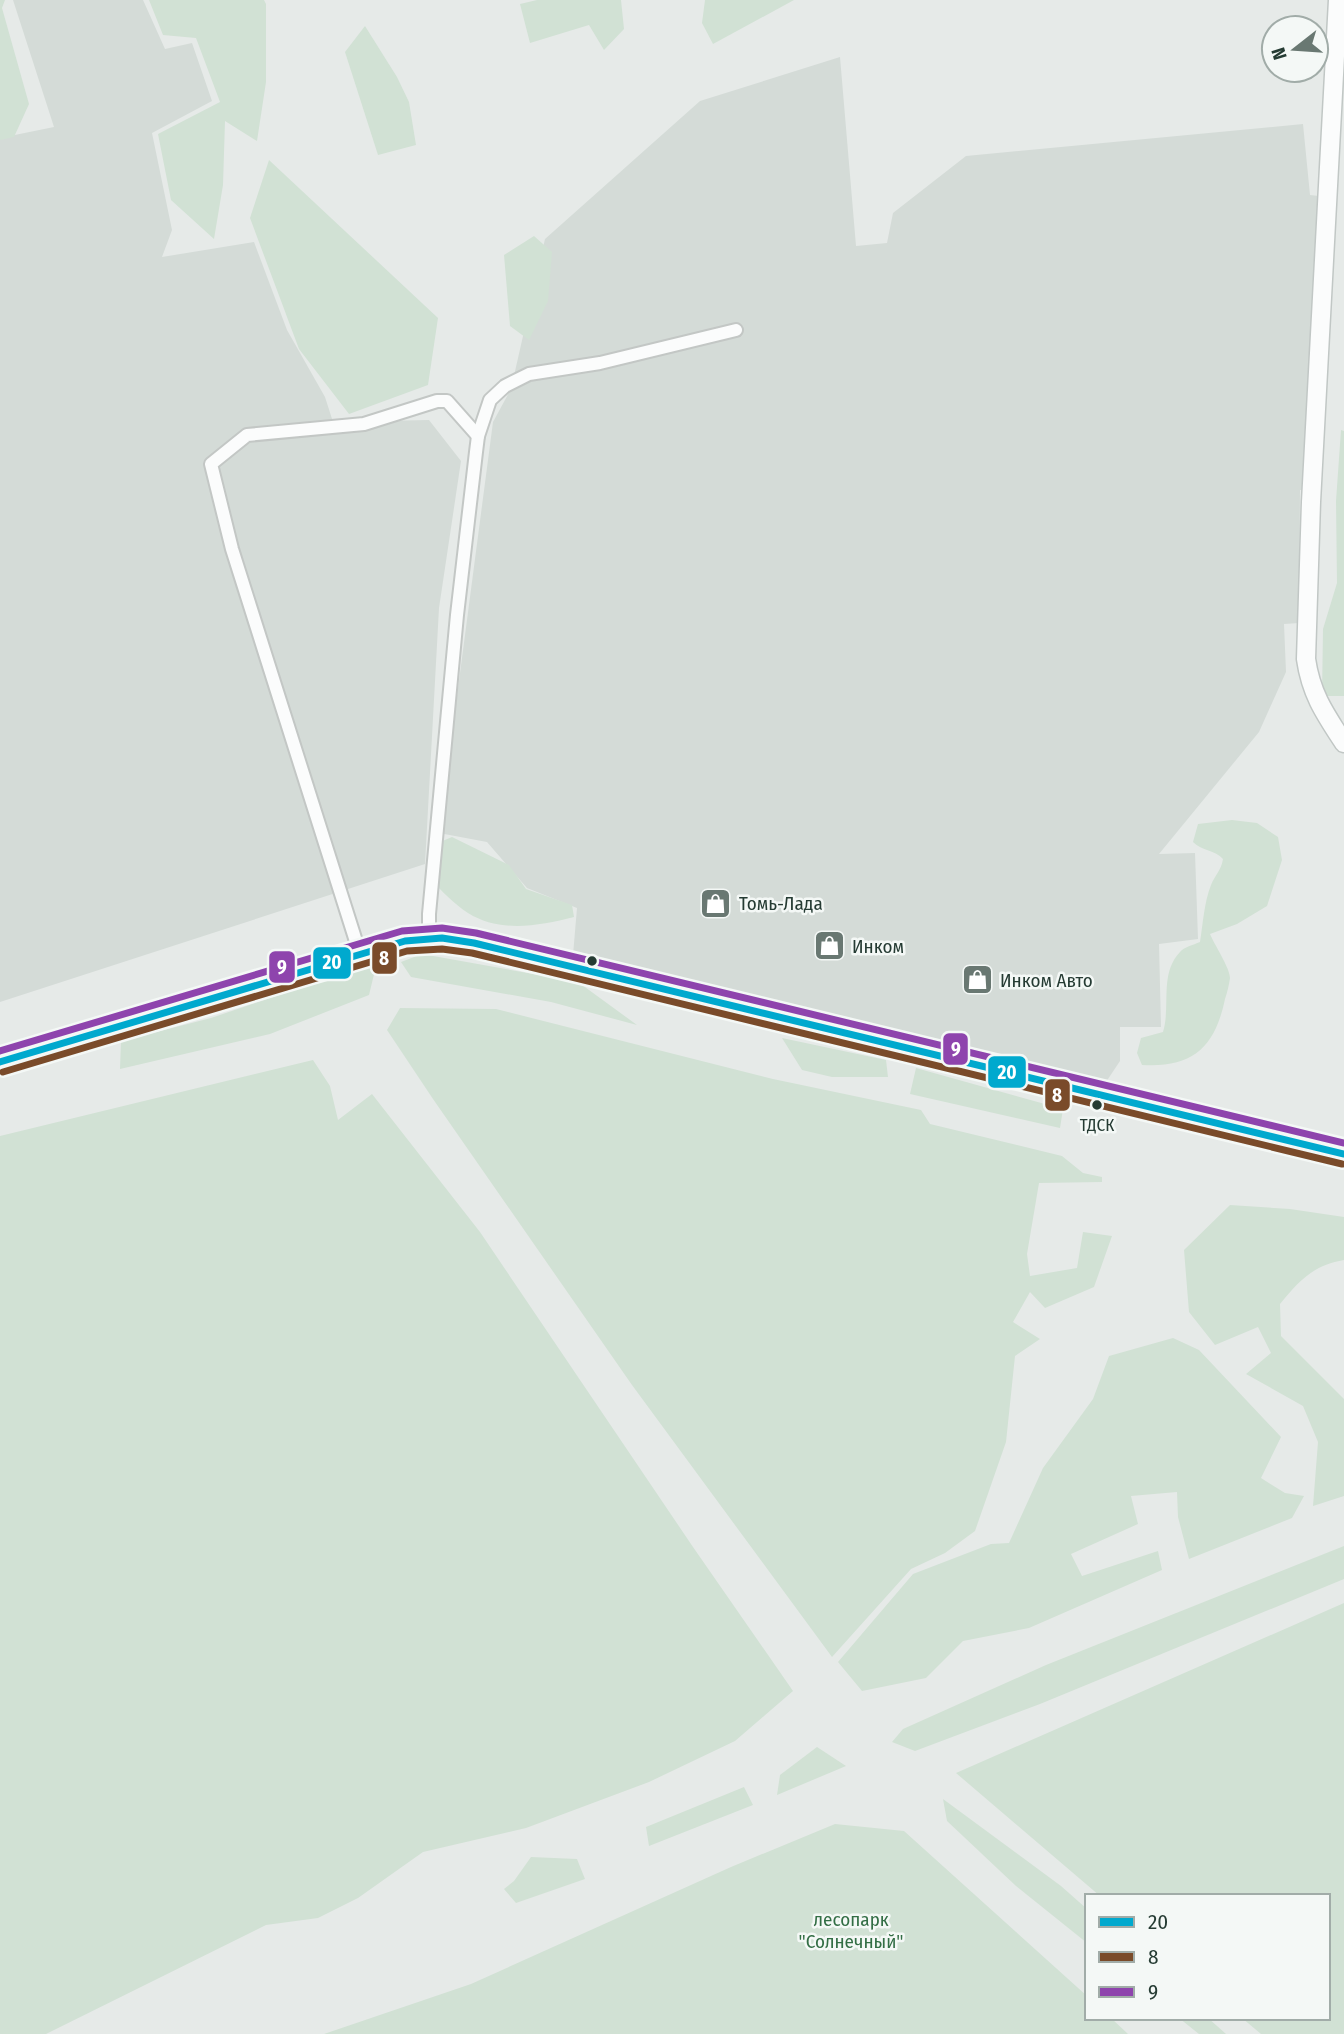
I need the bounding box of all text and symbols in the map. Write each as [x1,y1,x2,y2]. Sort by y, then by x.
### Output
north arrow [1260,14,1330,84]
text: N [1267,45,1292,63]
shop icon: Томь-Лада [699,886,733,920]
place label: Томь-Лада [739,892,823,915]
shop icon: Инком [812,929,846,963]
place label: Инком [852,935,904,958]
line badge: 8 [371,941,398,975]
line badge: 20 [312,946,352,980]
text: 8 [379,947,389,970]
line badge: 9 [268,950,296,984]
text: 20 [321,951,342,974]
unlabelled marker [585,954,599,968]
text: 9 [277,956,287,979]
shop icon: Инком Авто [960,963,994,997]
place label: Инком Авто [1000,969,1093,992]
line badge: 9 [942,1032,969,1066]
text: 9 [951,1038,961,1061]
line badge: 20 [987,1055,1027,1089]
text: 20 [996,1061,1017,1084]
line badge: 8 [1044,1078,1071,1112]
text: 8 [1052,1084,1062,1107]
marker: ТДСК [1090,1098,1104,1112]
place label: ТДСК [1080,1115,1114,1136]
legend [1085,1894,1330,2020]
park label: лесопарк "Солнечный" [798,1908,904,1953]
text: 20 [1148,1909,1168,1935]
text: 8 [1148,1944,1159,1970]
text: 9 [1148,1979,1158,2005]

